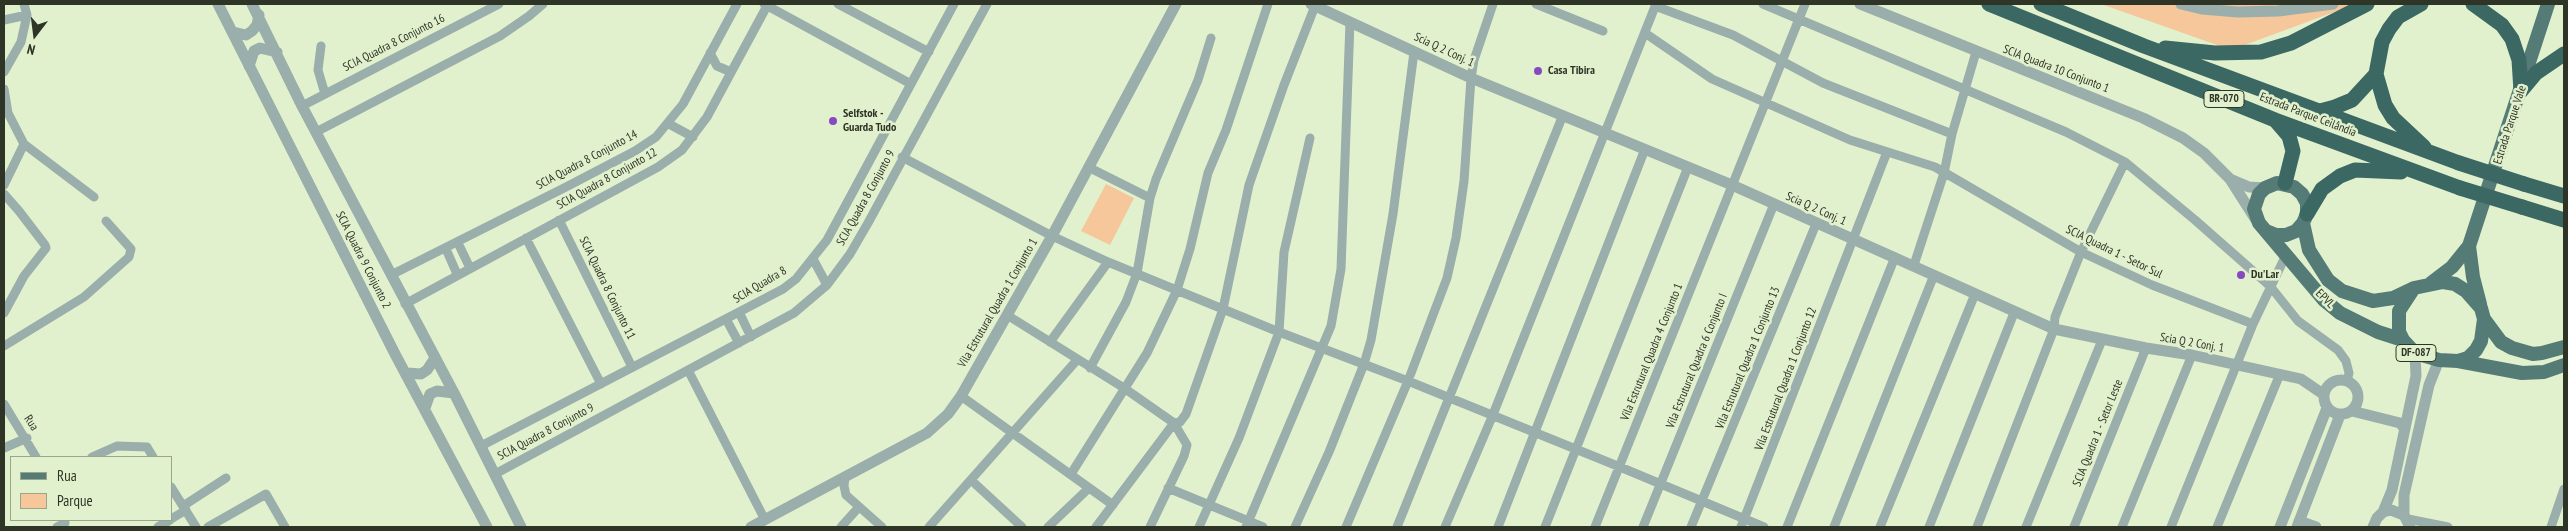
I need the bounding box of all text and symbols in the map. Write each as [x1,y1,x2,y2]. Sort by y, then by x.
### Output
north arrow [10,10,60,60]
street label: SCIA Quadra 8 Conjunto 16 [341,11,447,75]
street label: Scia Q 2 Conj. 1 [1412,30,1476,70]
text: N [25,40,37,59]
street label: SCIA Quadra 10 Conjunto 1 [2001,42,2111,96]
place label: Casa Tibira [1548,64,1595,78]
marker: Casa Tibira [1532,65,1544,77]
street label: Estrada Parque Vale [2491,84,2529,166]
road number: BR-070 [2204,90,2244,108]
street label: Estrada Parque Ceilândia [2258,90,2358,140]
place label: Selfstok - Guarda Tudo [843,107,896,135]
marker: Selfstok - Guarda Tudo [827,115,839,127]
street label: SCIA Quadra 8 Conjunto 14 [534,127,640,193]
street label: SCIA Quadra 8 Conjunto 12 [554,145,660,213]
street label: SCIA Quadra 8 Conjunto 9 [834,148,898,248]
street label: Scia Q 2 Conj. 1 [1784,189,1848,229]
street label: SCIA Quadra 9 Conjunto 2 [332,209,394,311]
street label: SCIA Quadra 1 - Setor Sul [2063,222,2165,282]
street label: SCIA Quadra 8 Conjunto 11 [576,234,638,342]
street label: Vila Estrutural Quadra 1 Conjunto 1 [955,236,1041,370]
street label: SCIA Quadra 8 [731,264,789,306]
place label: Du'Lar [2251,268,2279,282]
marker: Du'Lar [2235,269,2247,281]
street label: Vila Estrutural Quadra 4 Conjunto 1 [1618,281,1686,423]
street label: Vila Estrutural Quadra 1 Conjunto 13 [1713,285,1783,431]
street label: EPVL [2312,286,2338,312]
street label: Vila Estrutural Quadra 6 Conjunto I [1663,292,1731,430]
street label: Vila Estrutural Quadra 1 Conjunto 12 [1752,305,1820,453]
street label: Scia Q 2 Conj. 1 [2159,330,2225,356]
road number: DF-087 [2396,344,2436,362]
street label: SCIA Quadra 1 - Setor Leste [2070,377,2126,489]
street label: SCIA Quadra 8 Conjunto 9 [495,401,597,463]
street label: Rua [21,412,41,434]
legend [10,456,172,521]
text: Rua [57,466,77,485]
text: Parque [57,491,93,510]

